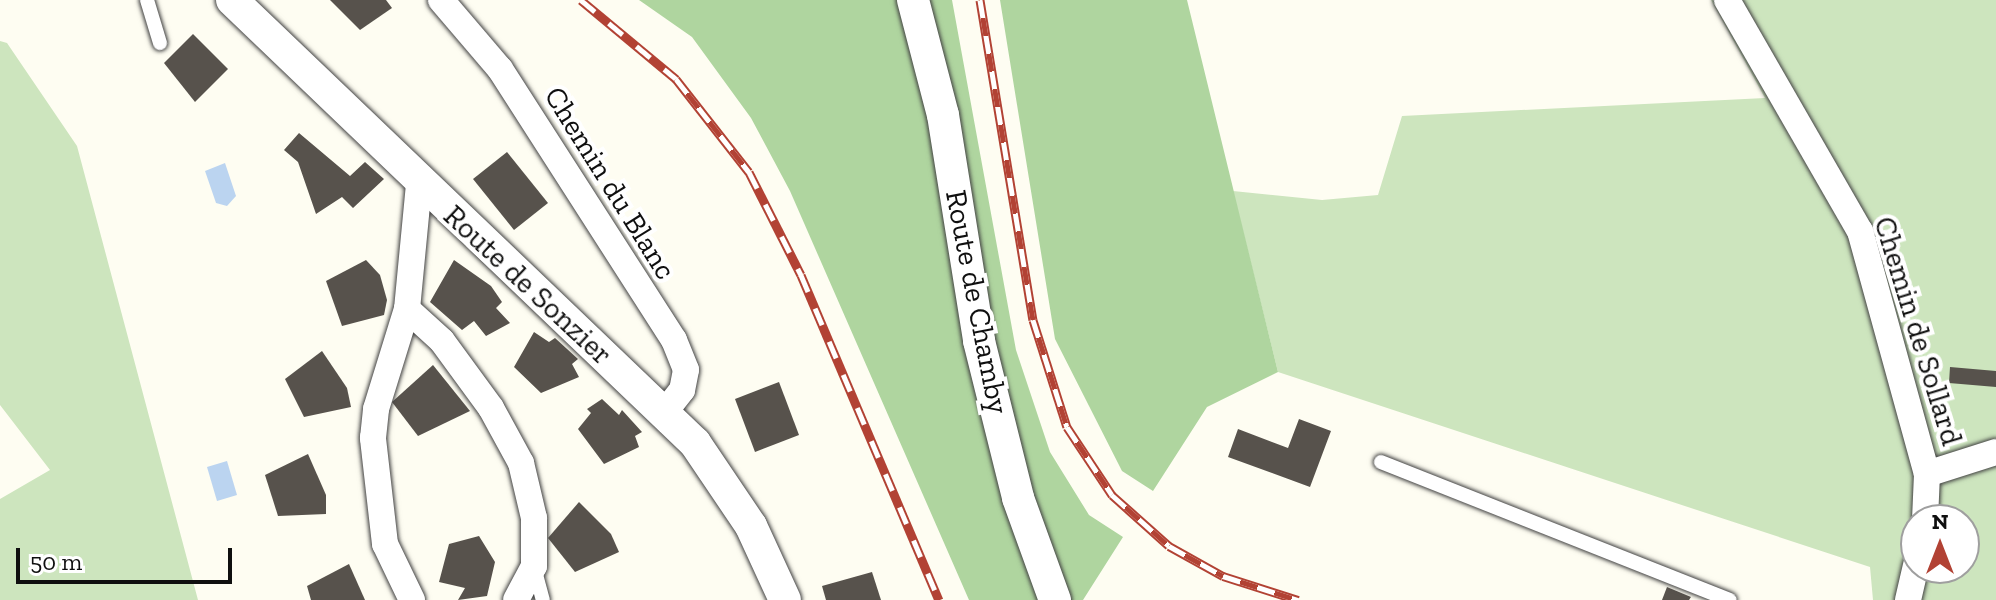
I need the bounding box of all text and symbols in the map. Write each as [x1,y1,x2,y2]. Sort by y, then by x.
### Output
street label: Chemin du Blanc [536,80,684,286]
street label: Route de Chamby [938,187,1016,417]
street label: Route de Sonzier [436,198,620,372]
street label: Chemin de Sollard [1866,212,1970,450]
north arrow [1900,504,1980,584]
text: N [1932,508,1948,535]
scale bar [20,532,236,582]
text: 50 m [30,547,82,576]

